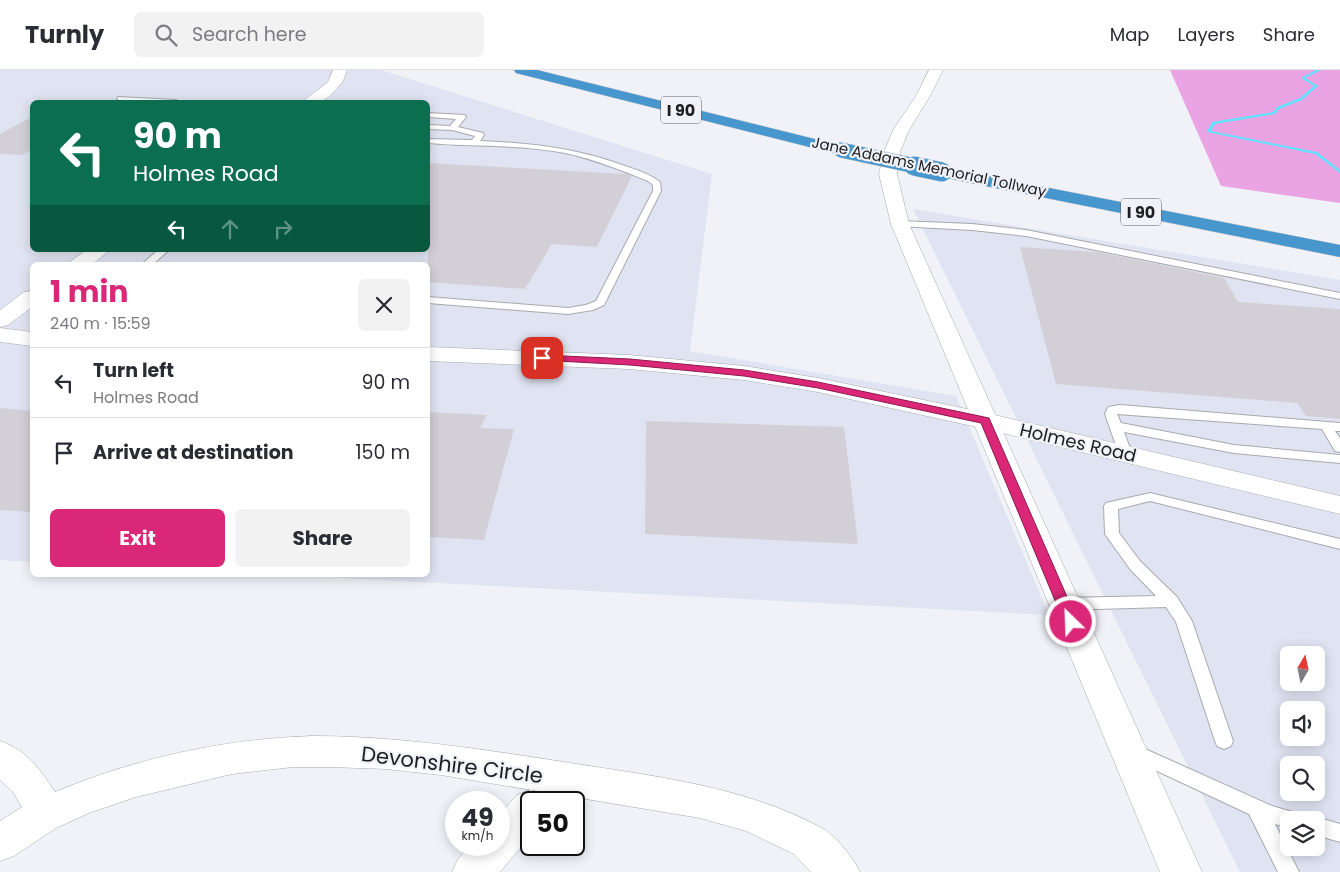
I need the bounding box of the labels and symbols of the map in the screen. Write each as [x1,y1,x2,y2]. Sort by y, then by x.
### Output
road number: I 90 [661,96,701,124]
street label: Jane Addams Memorial Tollway [810,131,1049,202]
road number: I 90 [1121,198,1161,226]
pin [521,337,563,379]
street label: Holmes Road [1017,417,1139,468]
position arrow [1044,595,1096,647]
north arrow [1280,646,1325,691]
street label: Devonshire Circle [360,739,544,790]
speed limit sign: 50 [520,791,585,856]

